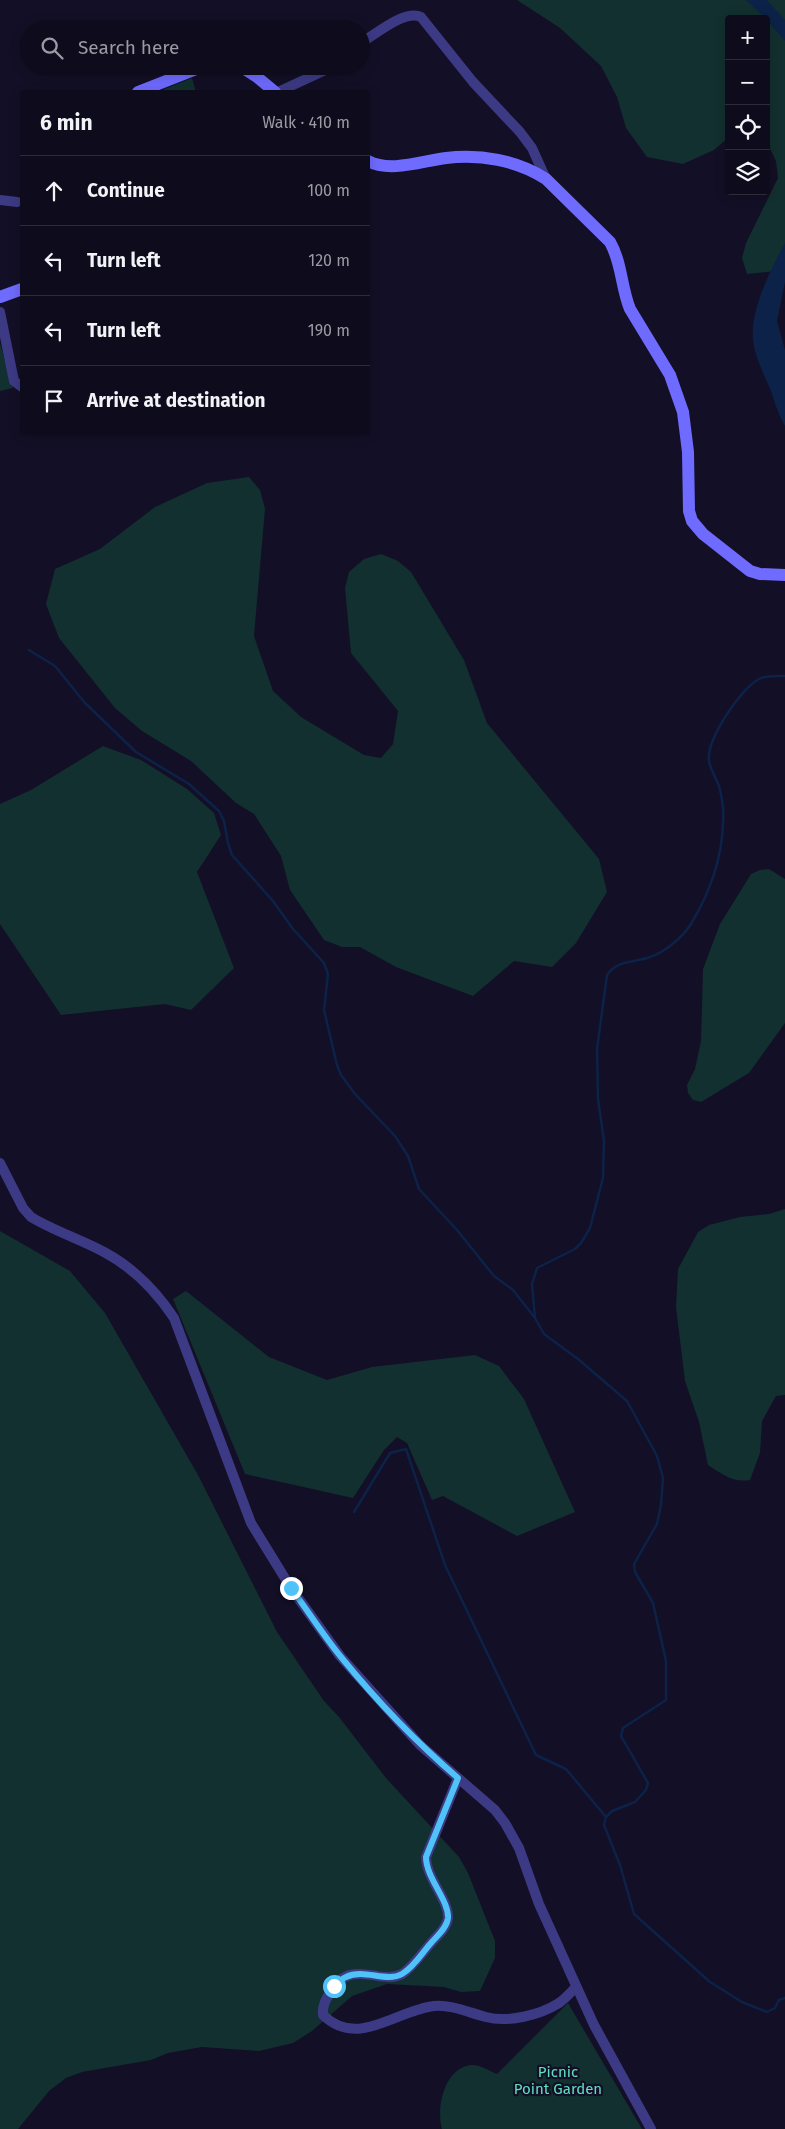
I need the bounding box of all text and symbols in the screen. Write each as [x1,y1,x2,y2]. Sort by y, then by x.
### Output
map controls [725,15,770,195]
button: + [725,15,770,60]
search box [20,20,370,75]
icon: search [38,34,66,62]
text: Search here [78,36,179,59]
button: − [725,60,770,105]
button: locate [725,105,770,150]
text: 6 min [40,110,93,136]
text: Walk · 410 m [262,113,350,132]
button: layers [725,150,770,195]
icon: ahead [40,177,68,205]
text: Continue [87,179,165,202]
text: 100 m [307,181,350,200]
icon: left [40,247,68,275]
text: Turn left [87,249,161,272]
text: 120 m [308,251,350,270]
icon: left [40,317,68,345]
text: Turn left [87,319,161,342]
text: 190 m [308,321,350,340]
icon: arrive [40,387,68,415]
text: Arrive at destination [87,389,266,412]
route end [280,1577,303,1600]
route start [323,1975,346,1998]
park label: Picnic Point Garden [514,2063,602,2098]

